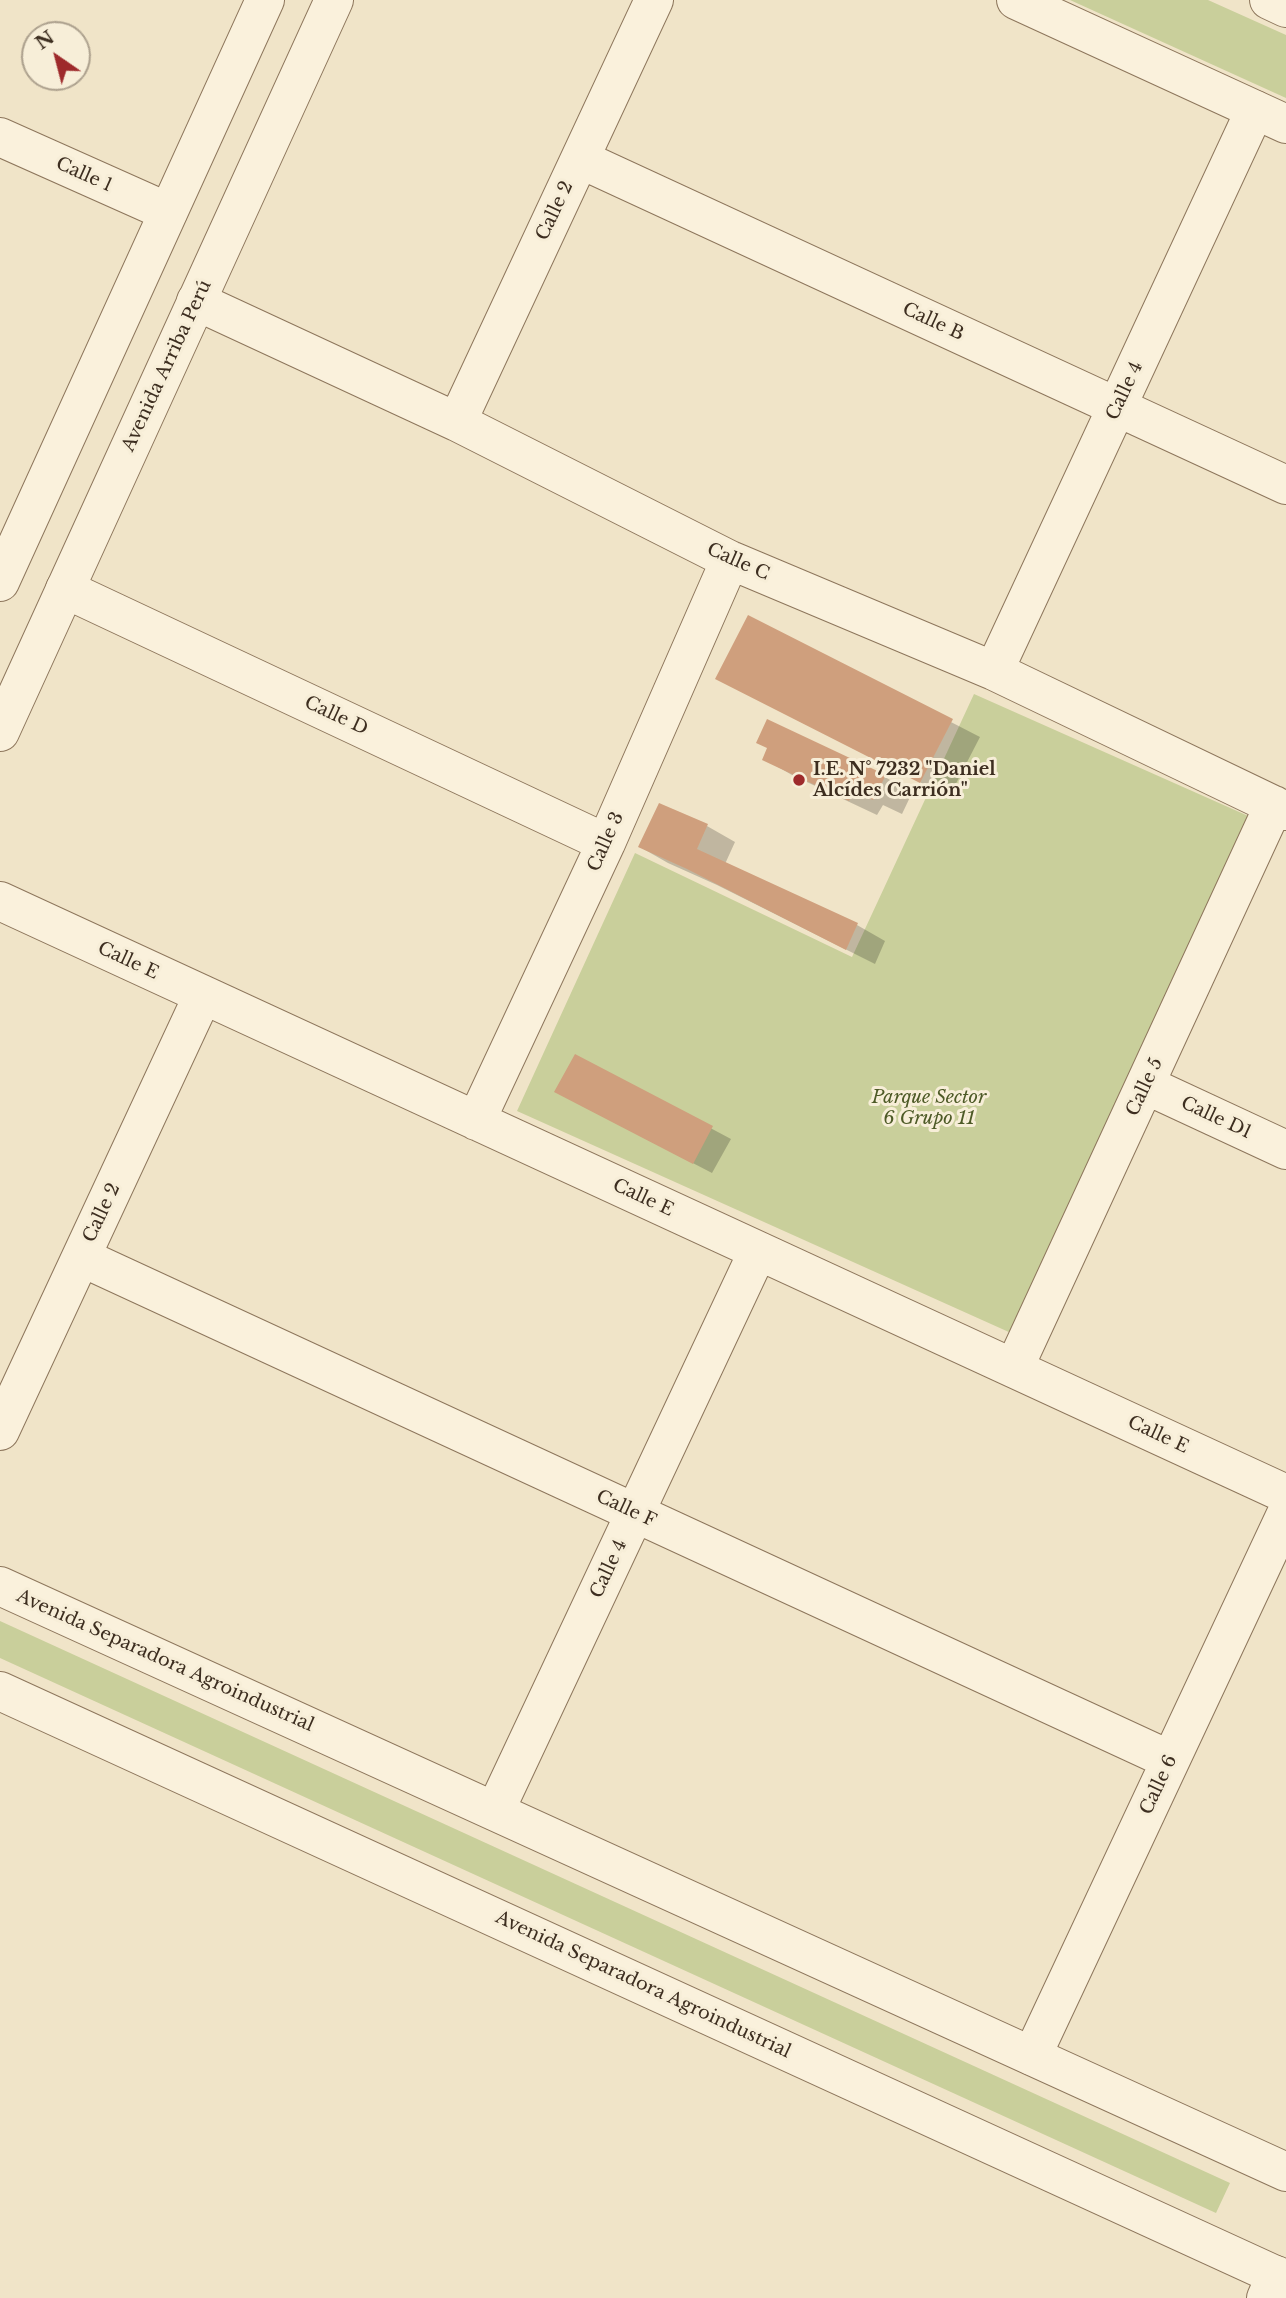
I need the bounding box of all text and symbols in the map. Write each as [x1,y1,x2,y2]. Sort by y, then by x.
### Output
north arrow [21,21,91,91]
text: N [31,25,59,55]
street label: Calle 1 [52,153,116,197]
street label: Calle 2 [532,178,578,244]
street label: Avenida Arriba Perú [118,277,216,455]
street label: Calle B [899,298,967,346]
street label: Calle 4 [1102,358,1148,424]
street label: Calle C [703,539,773,585]
street label: Calle D [301,692,371,740]
place label: I.E. N° 7232 "Daniel Alcídes Carrión" [813,759,996,802]
marker: I.E. N° 7232 "Daniel Alcídes Carrión" [791,772,807,788]
street label: Calle 3 [583,809,629,875]
street label: Calle E [94,938,162,984]
street label: Calle 5 [1122,1054,1168,1120]
park label: Parque Sector 6 Grupo 11 [872,1087,986,1130]
street label: Calle D1 [1177,1092,1255,1144]
street label: Calle E [609,1175,677,1221]
street label: Calle 2 [79,1180,125,1246]
street label: Calle E [1124,1412,1192,1458]
street label: Calle F [593,1486,659,1532]
street label: Calle 4 [586,1536,632,1602]
street label: Avenida Separadora Agroindustrial [13,1585,317,1737]
street label: Calle 6 [1136,1752,1182,1818]
street label: Avenida Separadora Agroindustrial [492,1907,794,2063]

